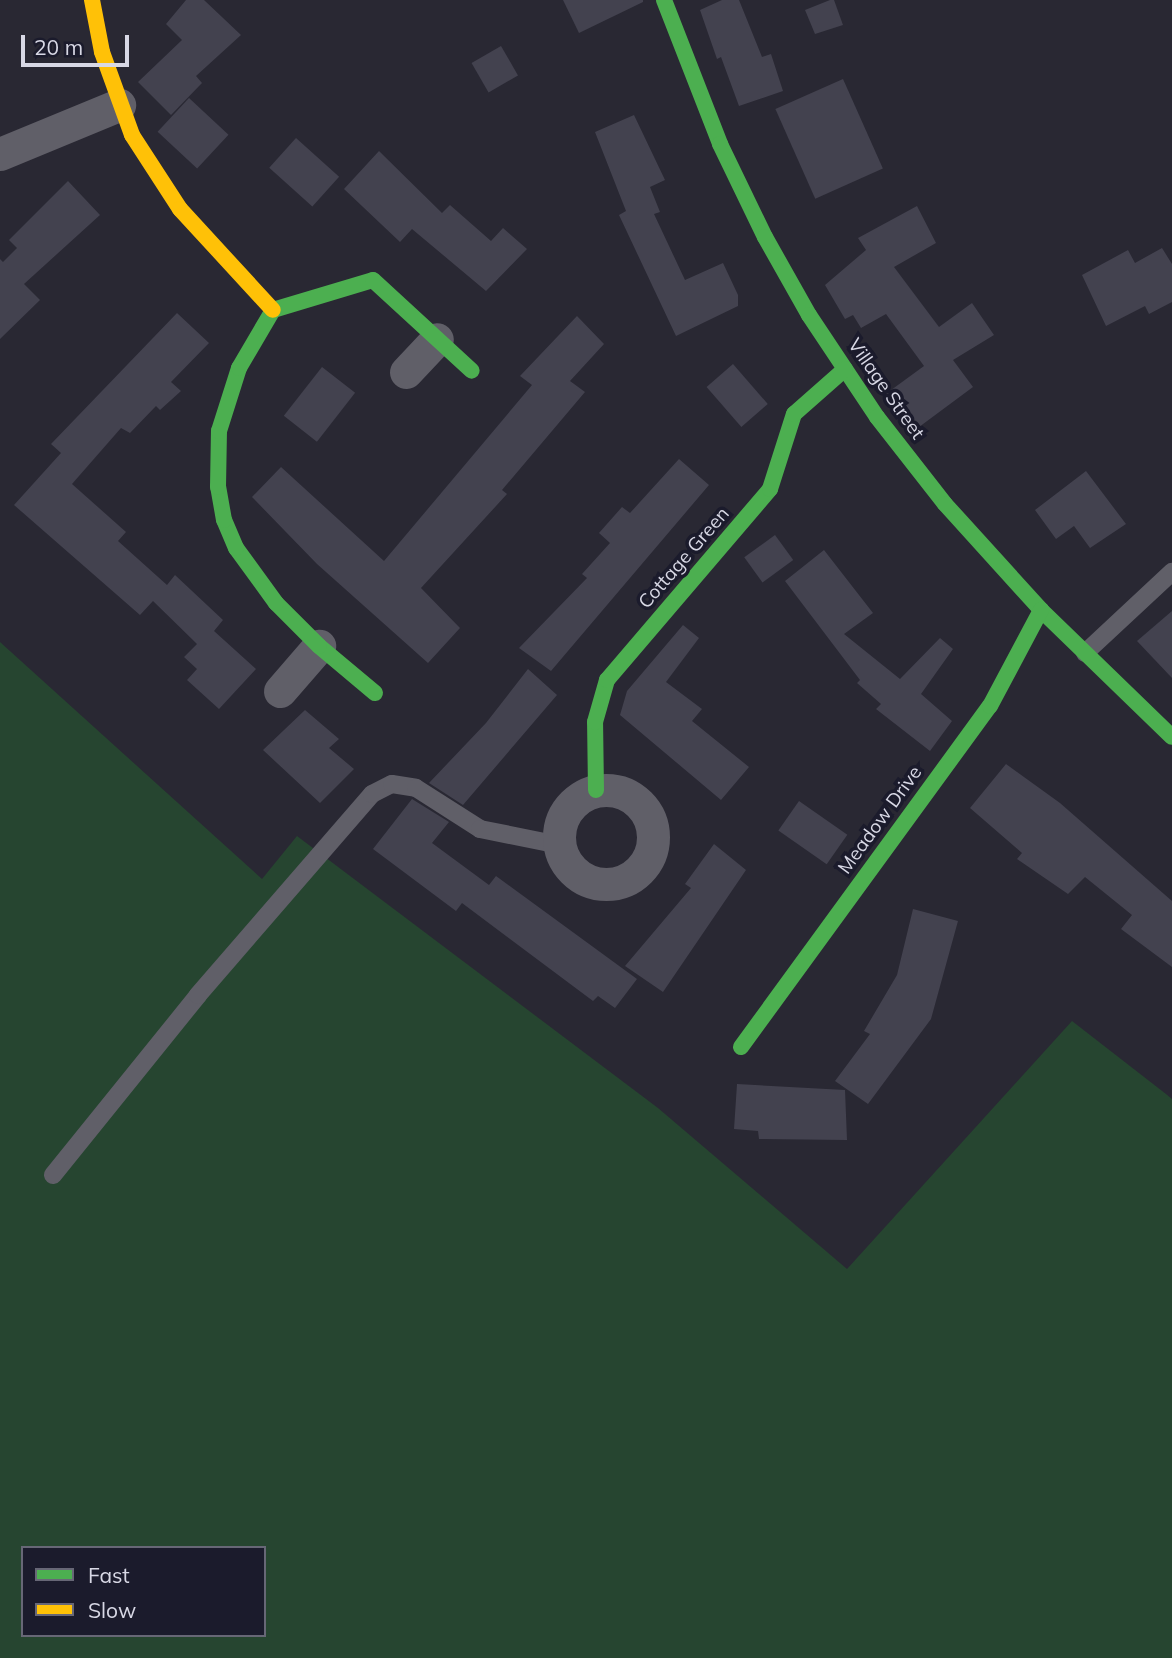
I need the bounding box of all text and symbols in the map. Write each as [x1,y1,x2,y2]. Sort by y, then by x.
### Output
scale bar [24,21,133,65]
text: 20 m [34,34,83,60]
street label: Village Street [843,334,929,444]
street label: Cottage Green [634,503,734,613]
street label: Meadow Drive [833,762,927,878]
legend [21,1546,266,1637]
text: Fast [88,1562,130,1588]
text: Slow [88,1597,136,1623]

